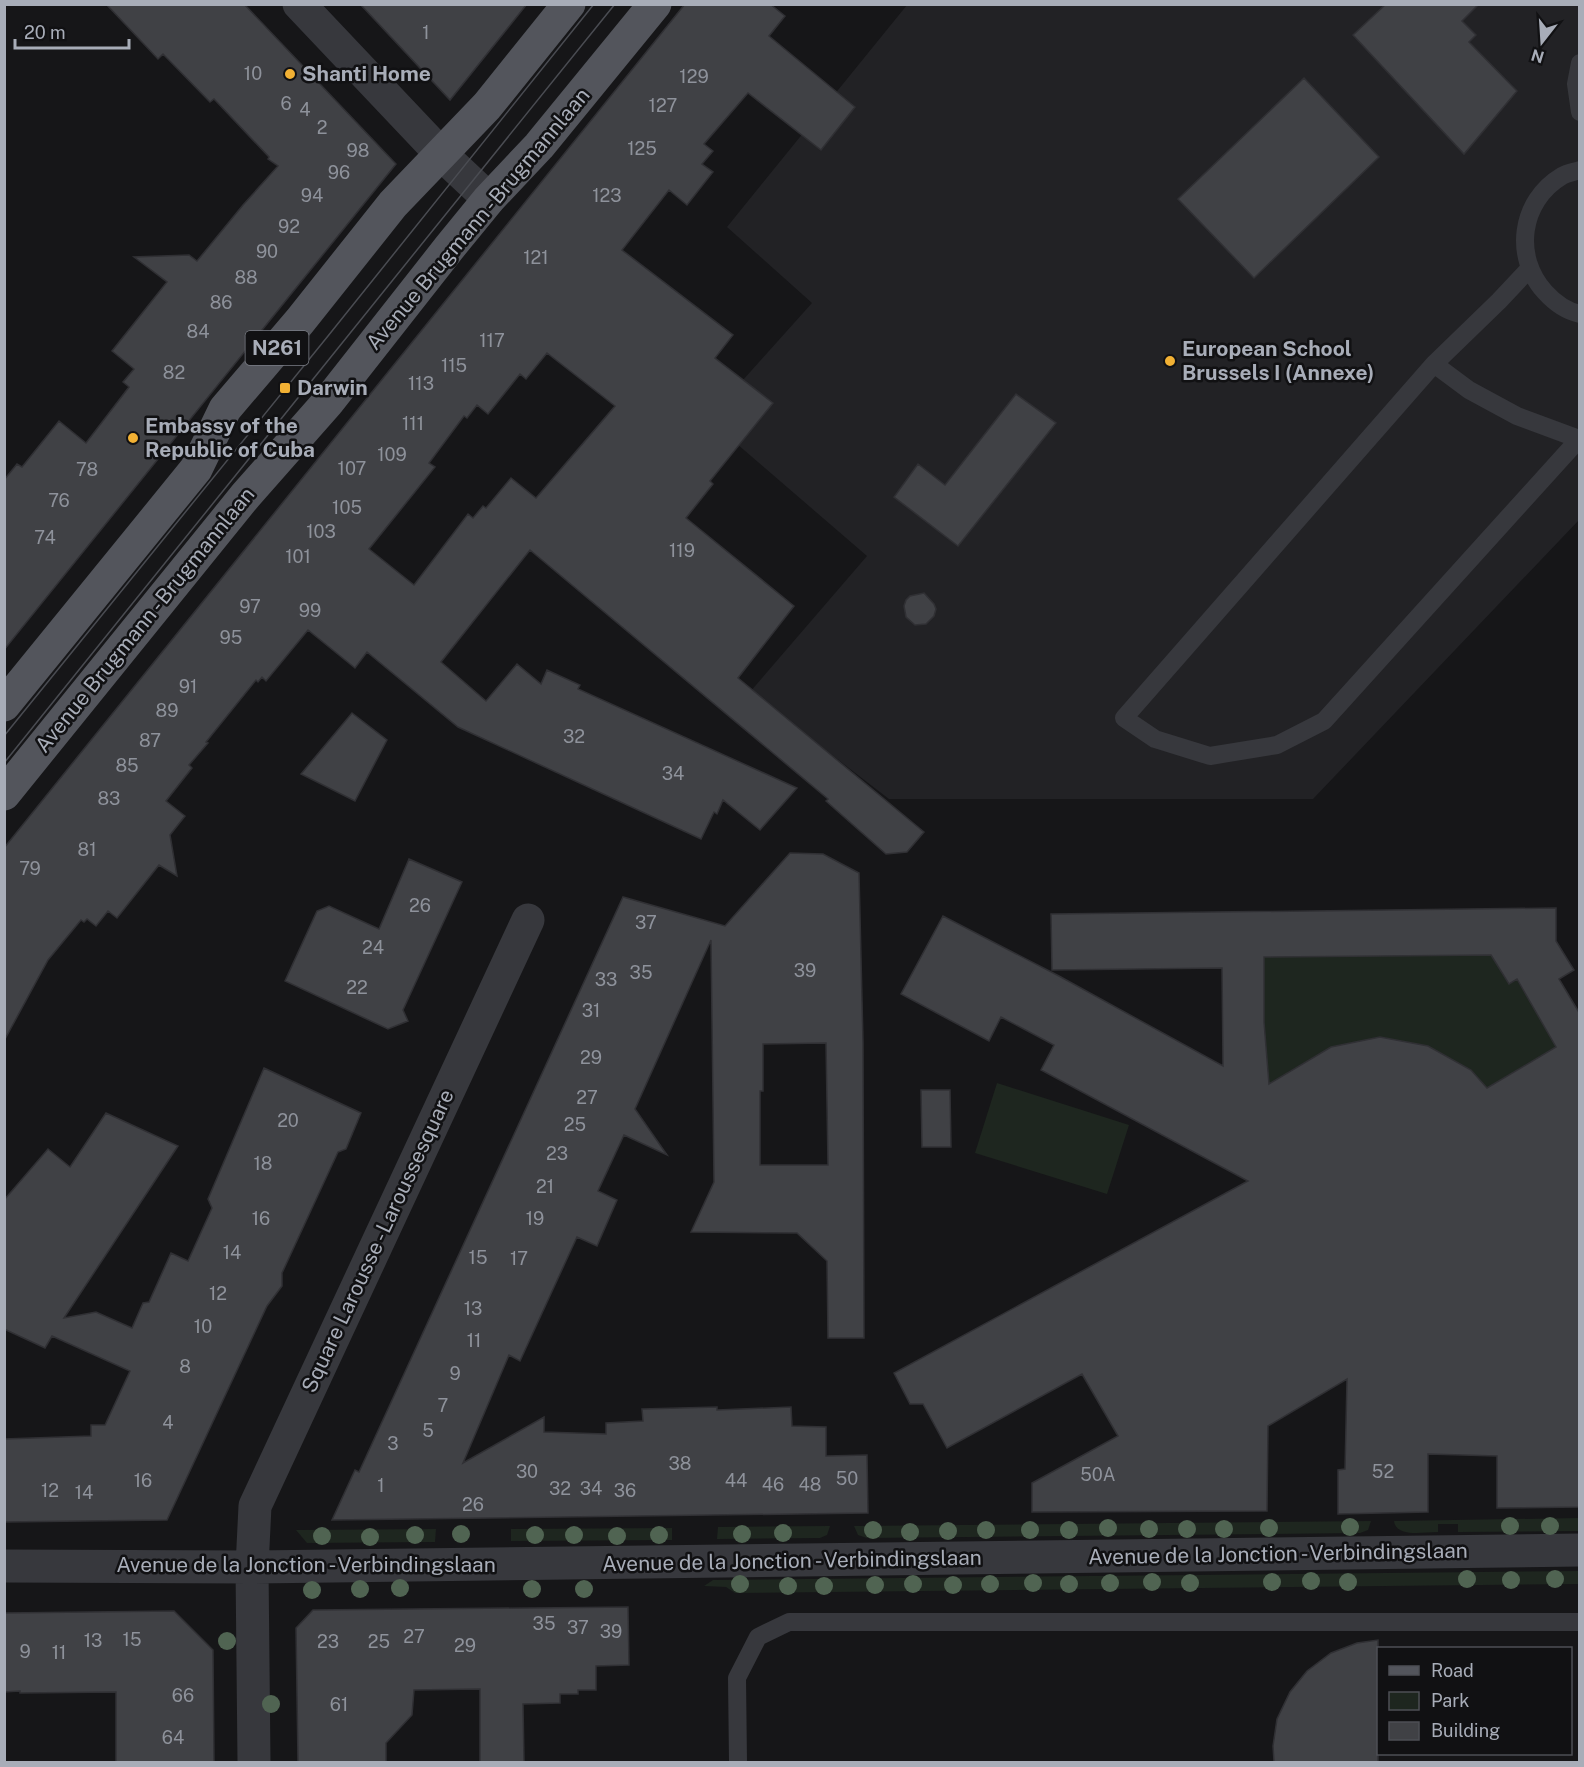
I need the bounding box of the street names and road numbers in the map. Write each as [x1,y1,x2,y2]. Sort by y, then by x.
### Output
street label: Avenue Brugmann - Brugmannlaan [361,83,595,355]
road number: N261 [246,331,308,365]
street label: Avenue Brugmann - Brugmannlaan [30,482,259,757]
street label: Square Larousse - Laroussesquare [296,1085,459,1396]
street label: Avenue de la Jonction - Verbindingslaan [1088,1538,1468,1569]
street label: Avenue de la Jonction - Verbindingslaan [602,1545,982,1576]
street label: Avenue de la Jonction - Verbindingslaan [116,1552,496,1577]

